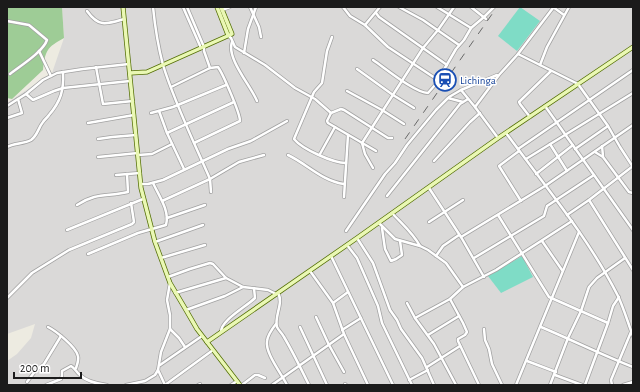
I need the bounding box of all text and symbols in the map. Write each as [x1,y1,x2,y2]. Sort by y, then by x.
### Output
station icon: Lichinga [432,67,458,93]
place label: Lichinga [460,75,496,86]
scale bar [14,354,81,380]
text: 200 m [20,362,50,374]

